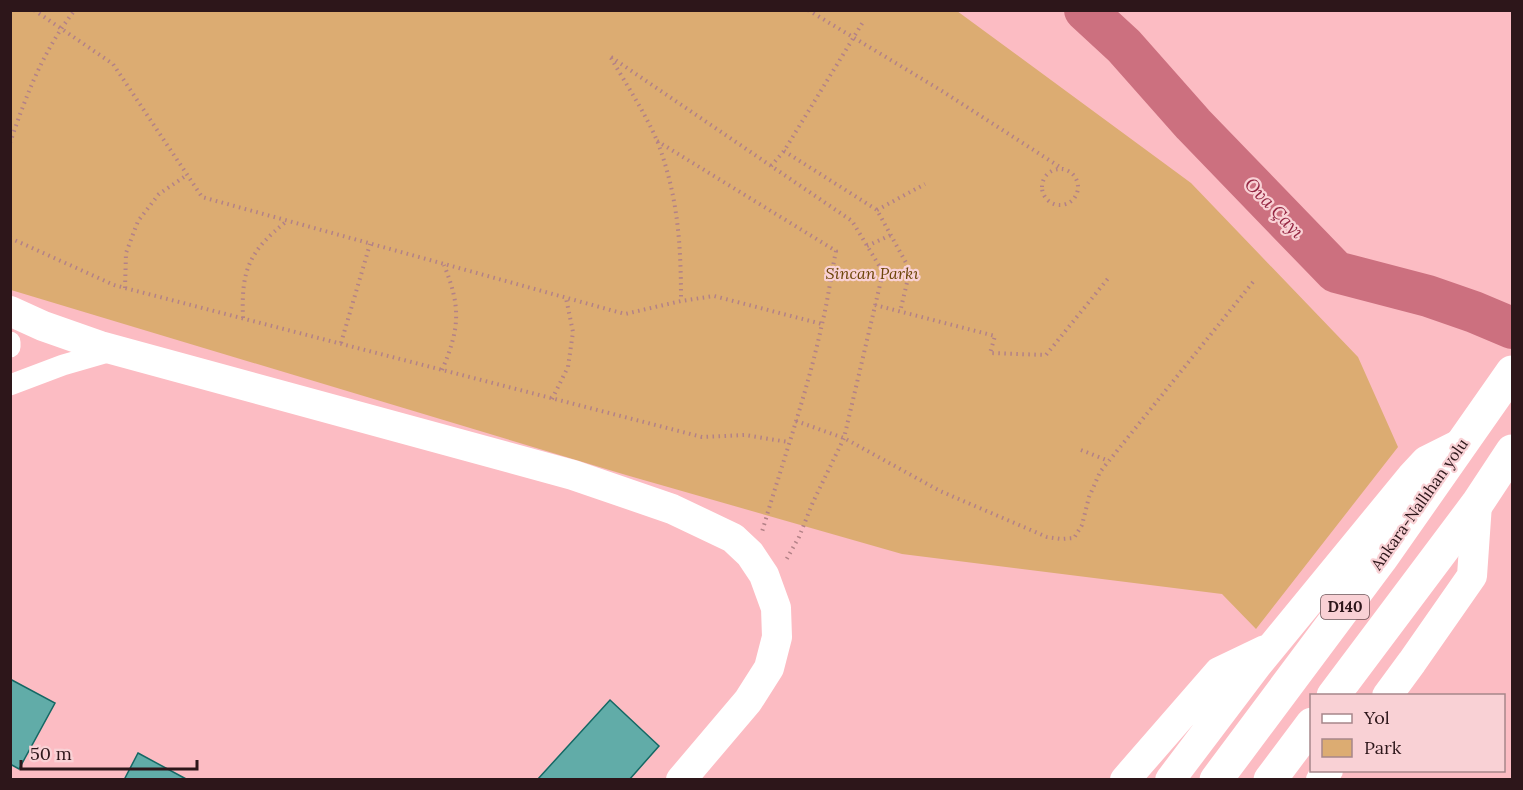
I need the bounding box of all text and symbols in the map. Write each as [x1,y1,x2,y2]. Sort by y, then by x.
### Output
water label: Ova Çayı [1240,172,1309,243]
park label: Sincan Parkı [825,263,919,283]
street label: Ankara-Nallıhan yolu [1365,434,1472,574]
road number: D140 [1321,595,1369,619]
legend [1310,694,1505,772]
text: Yol [1363,706,1390,729]
scale bar [21,733,196,771]
text: Park [1364,736,1402,759]
text: 50 m [30,742,72,765]

